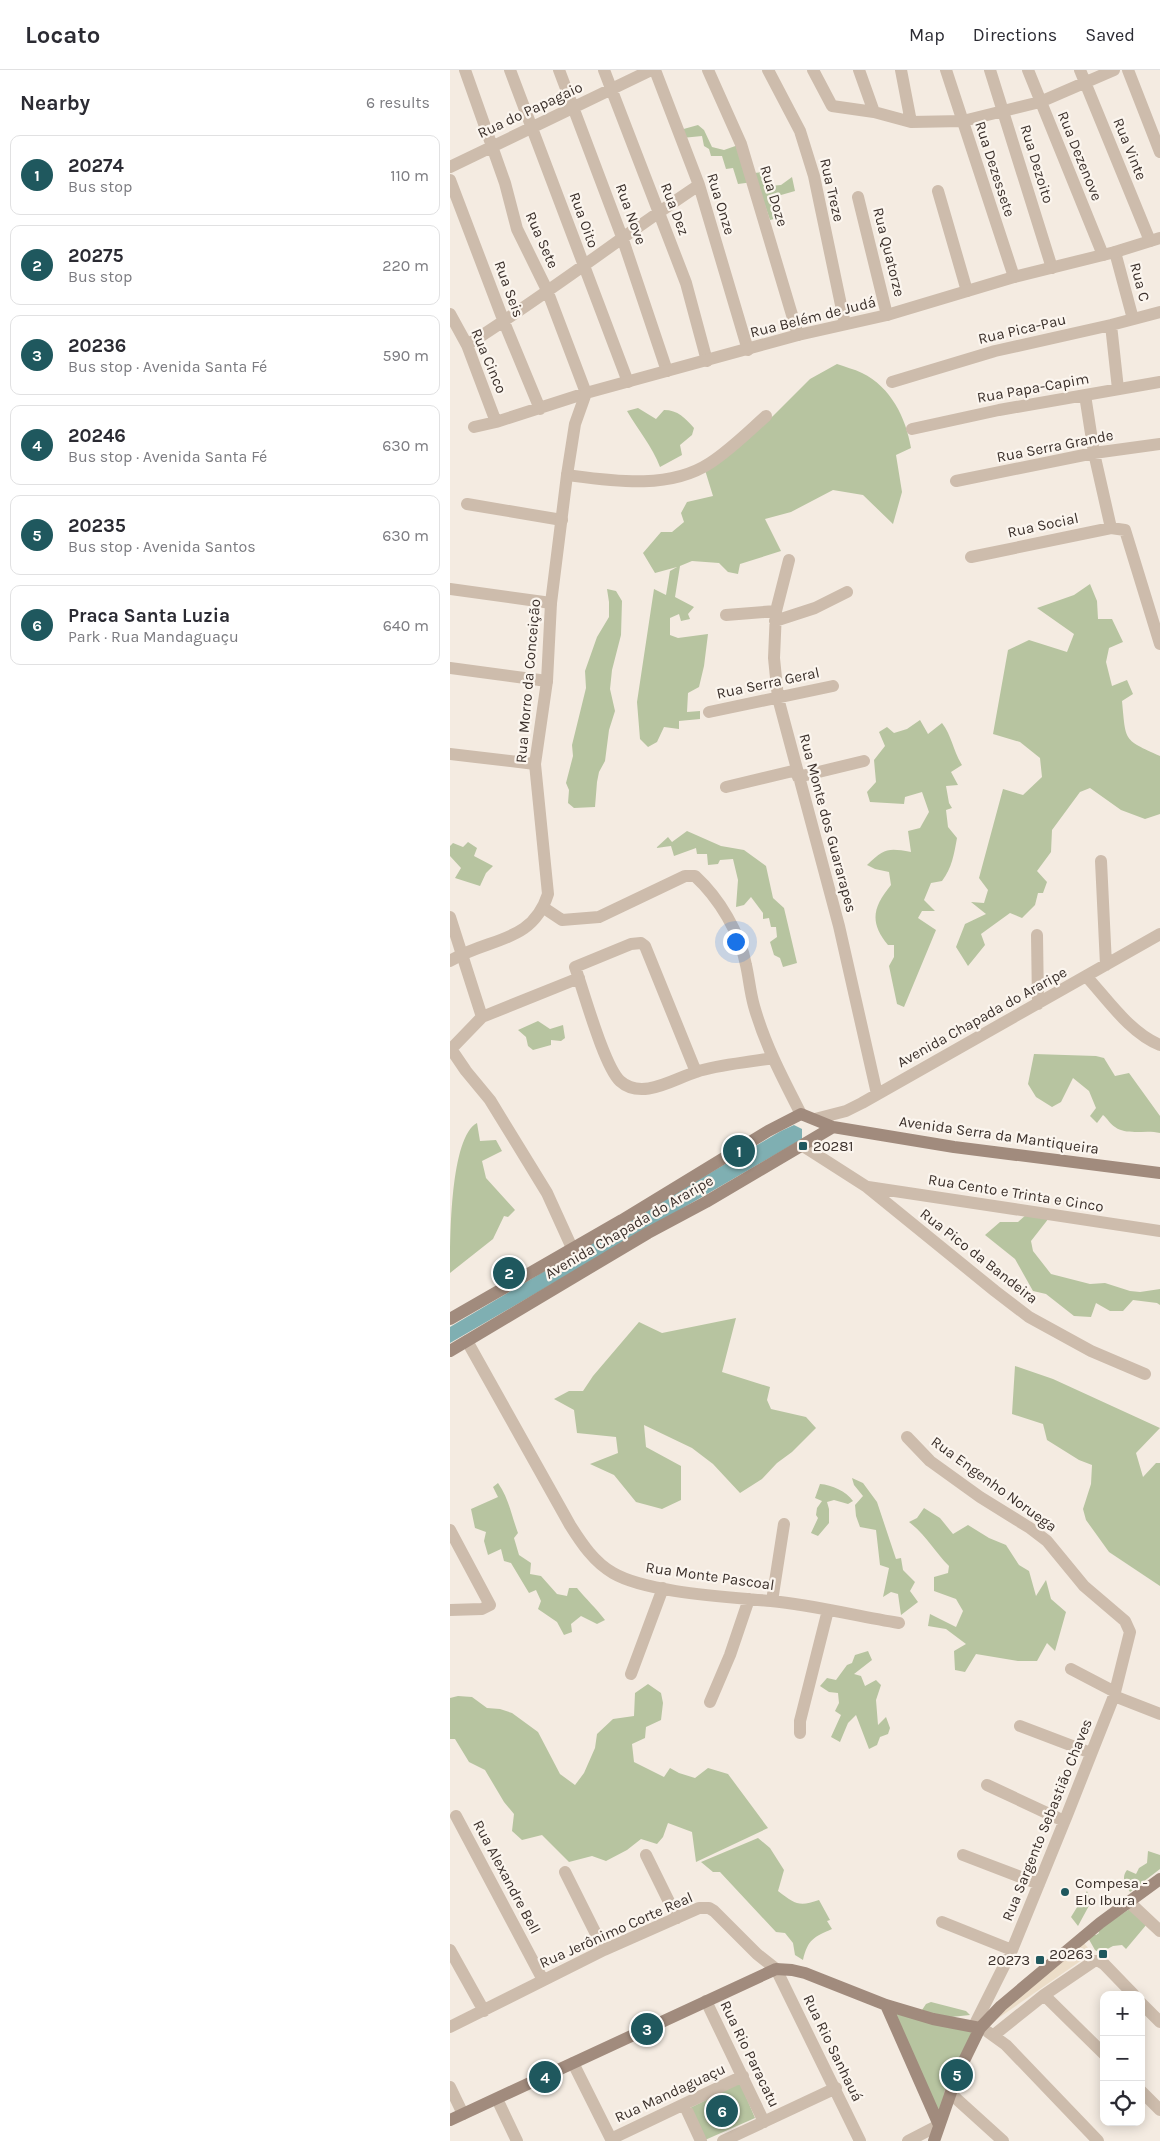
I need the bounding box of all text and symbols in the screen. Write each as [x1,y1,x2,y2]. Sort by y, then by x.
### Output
text: Locato [25,21,100,49]
text: Map [909,24,945,46]
text: Directions [973,24,1057,46]
text: Saved [1085,24,1135,46]
street label: Rua do Papagaio [475,78,585,142]
text: Nearby [20,91,90,115]
text: 6 results [366,93,430,112]
street label: Rua Dezenove [1054,109,1106,203]
street label: Rua Vinte [1109,115,1151,183]
street label: Rua Dezessete [971,119,1019,219]
street label: Rua Dezoito [1017,122,1057,206]
text: 20274 [68,155,124,177]
street label: Rua Treze [816,157,848,223]
street label: Rua Doze [756,163,792,229]
text: 1 [34,166,40,185]
text: 110 m [390,166,429,185]
street label: Rua Onze [703,171,739,237]
text: Bus stop [68,177,132,196]
street label: Rua Dez [657,180,693,238]
street label: Rua Nove [612,181,650,247]
street label: Rua Oito [566,190,602,250]
street label: Rua Quatorze [869,206,909,298]
street label: Rua Sete [522,209,562,271]
text: 20275 [68,245,124,267]
text: 2 [32,256,42,275]
text: 220 m [382,256,429,275]
street label: Rua Seis [490,258,528,320]
street label: Rua C [1126,261,1154,303]
text: Bus stop [68,267,132,286]
street label: Rua Belém de Judá [748,293,878,341]
street label: Rua Pica-Pau [976,310,1068,348]
street label: Rua Cinco [467,326,511,396]
text: 20236 [68,335,126,357]
text: 3 [32,346,42,365]
text: 590 m [382,346,429,365]
text: Bus stop · Avenida Santa Fé [68,357,267,376]
street label: Rua Papa-Capim [975,369,1091,407]
text: 20246 [68,425,126,447]
street label: Rua Serra Grande [995,426,1115,466]
text: 4 [32,436,42,455]
text: 630 m [382,436,429,455]
text: Bus stop · Avenida Santa Fé [68,447,267,466]
street label: Rua Social [1006,509,1080,541]
text: 20235 [68,515,126,537]
text: 5 [32,526,42,545]
text: 630 m [382,526,429,545]
text: Bus stop · Avenida Santos [68,537,256,556]
street label: Rua Morro da Conceição [512,598,544,764]
text: Praca Santa Luzia [68,605,230,627]
text: 6 [32,616,42,635]
text: 640 m [383,616,429,635]
text: Park · Rua Mandaguaçu [68,627,239,646]
street label: Rua Serra Geral [715,663,821,703]
street label: Rua Monte dos Guararapes [795,732,861,914]
your location [723,929,749,955]
street label: Avenida Chapada do Araripe [894,963,1070,1071]
street label: Avenida Serra da Mantiqueira [898,1112,1100,1158]
pin: 1 [723,1132,755,1170]
place label: 20281 [813,1137,853,1155]
marker: 20281 [797,1140,809,1152]
street label: Rua Cento e Trinta e Cinco [927,1170,1105,1216]
street label: Avenida Chapada do Araripe [542,1171,716,1283]
street label: Rua Pico da Bandeira [917,1204,1041,1308]
pin: 2 [493,1254,525,1292]
street label: Rua Engenho Noruega [928,1432,1060,1536]
street label: Rua Monte Pascoal [644,1558,776,1594]
street label: Rua Sargento Sebastião Chaves [998,1716,1096,1924]
street label: Rua Alexandre Bell [469,1817,545,1937]
place label: Compesa - Elo Ibura [1075,1874,1148,1909]
marker: Compesa - Elo Ibura [1059,1886,1071,1898]
street label: Rua Jerônimo Corte Real [537,1888,695,1972]
place label: 20263 [1049,1945,1093,1963]
marker: 20263 [1097,1948,1109,1960]
place label: 20273 [988,1951,1030,1969]
marker: 20273 [1034,1954,1046,1966]
map controls [1100,1991,1145,2126]
button: + [1100,1991,1145,2036]
street label: Rua Rio Sanhauá [799,1992,867,2104]
street label: Rua Rio Paracatu [716,1998,784,2110]
pin: 3 [631,2010,663,2048]
button: − [1100,2036,1145,2081]
pin: 5 [941,2056,973,2094]
pin: 4 [529,2058,561,2096]
street label: Rua Mandaguaçu [612,2060,728,2126]
button: locate [1100,2081,1145,2126]
pin: 6 [706,2092,738,2130]

